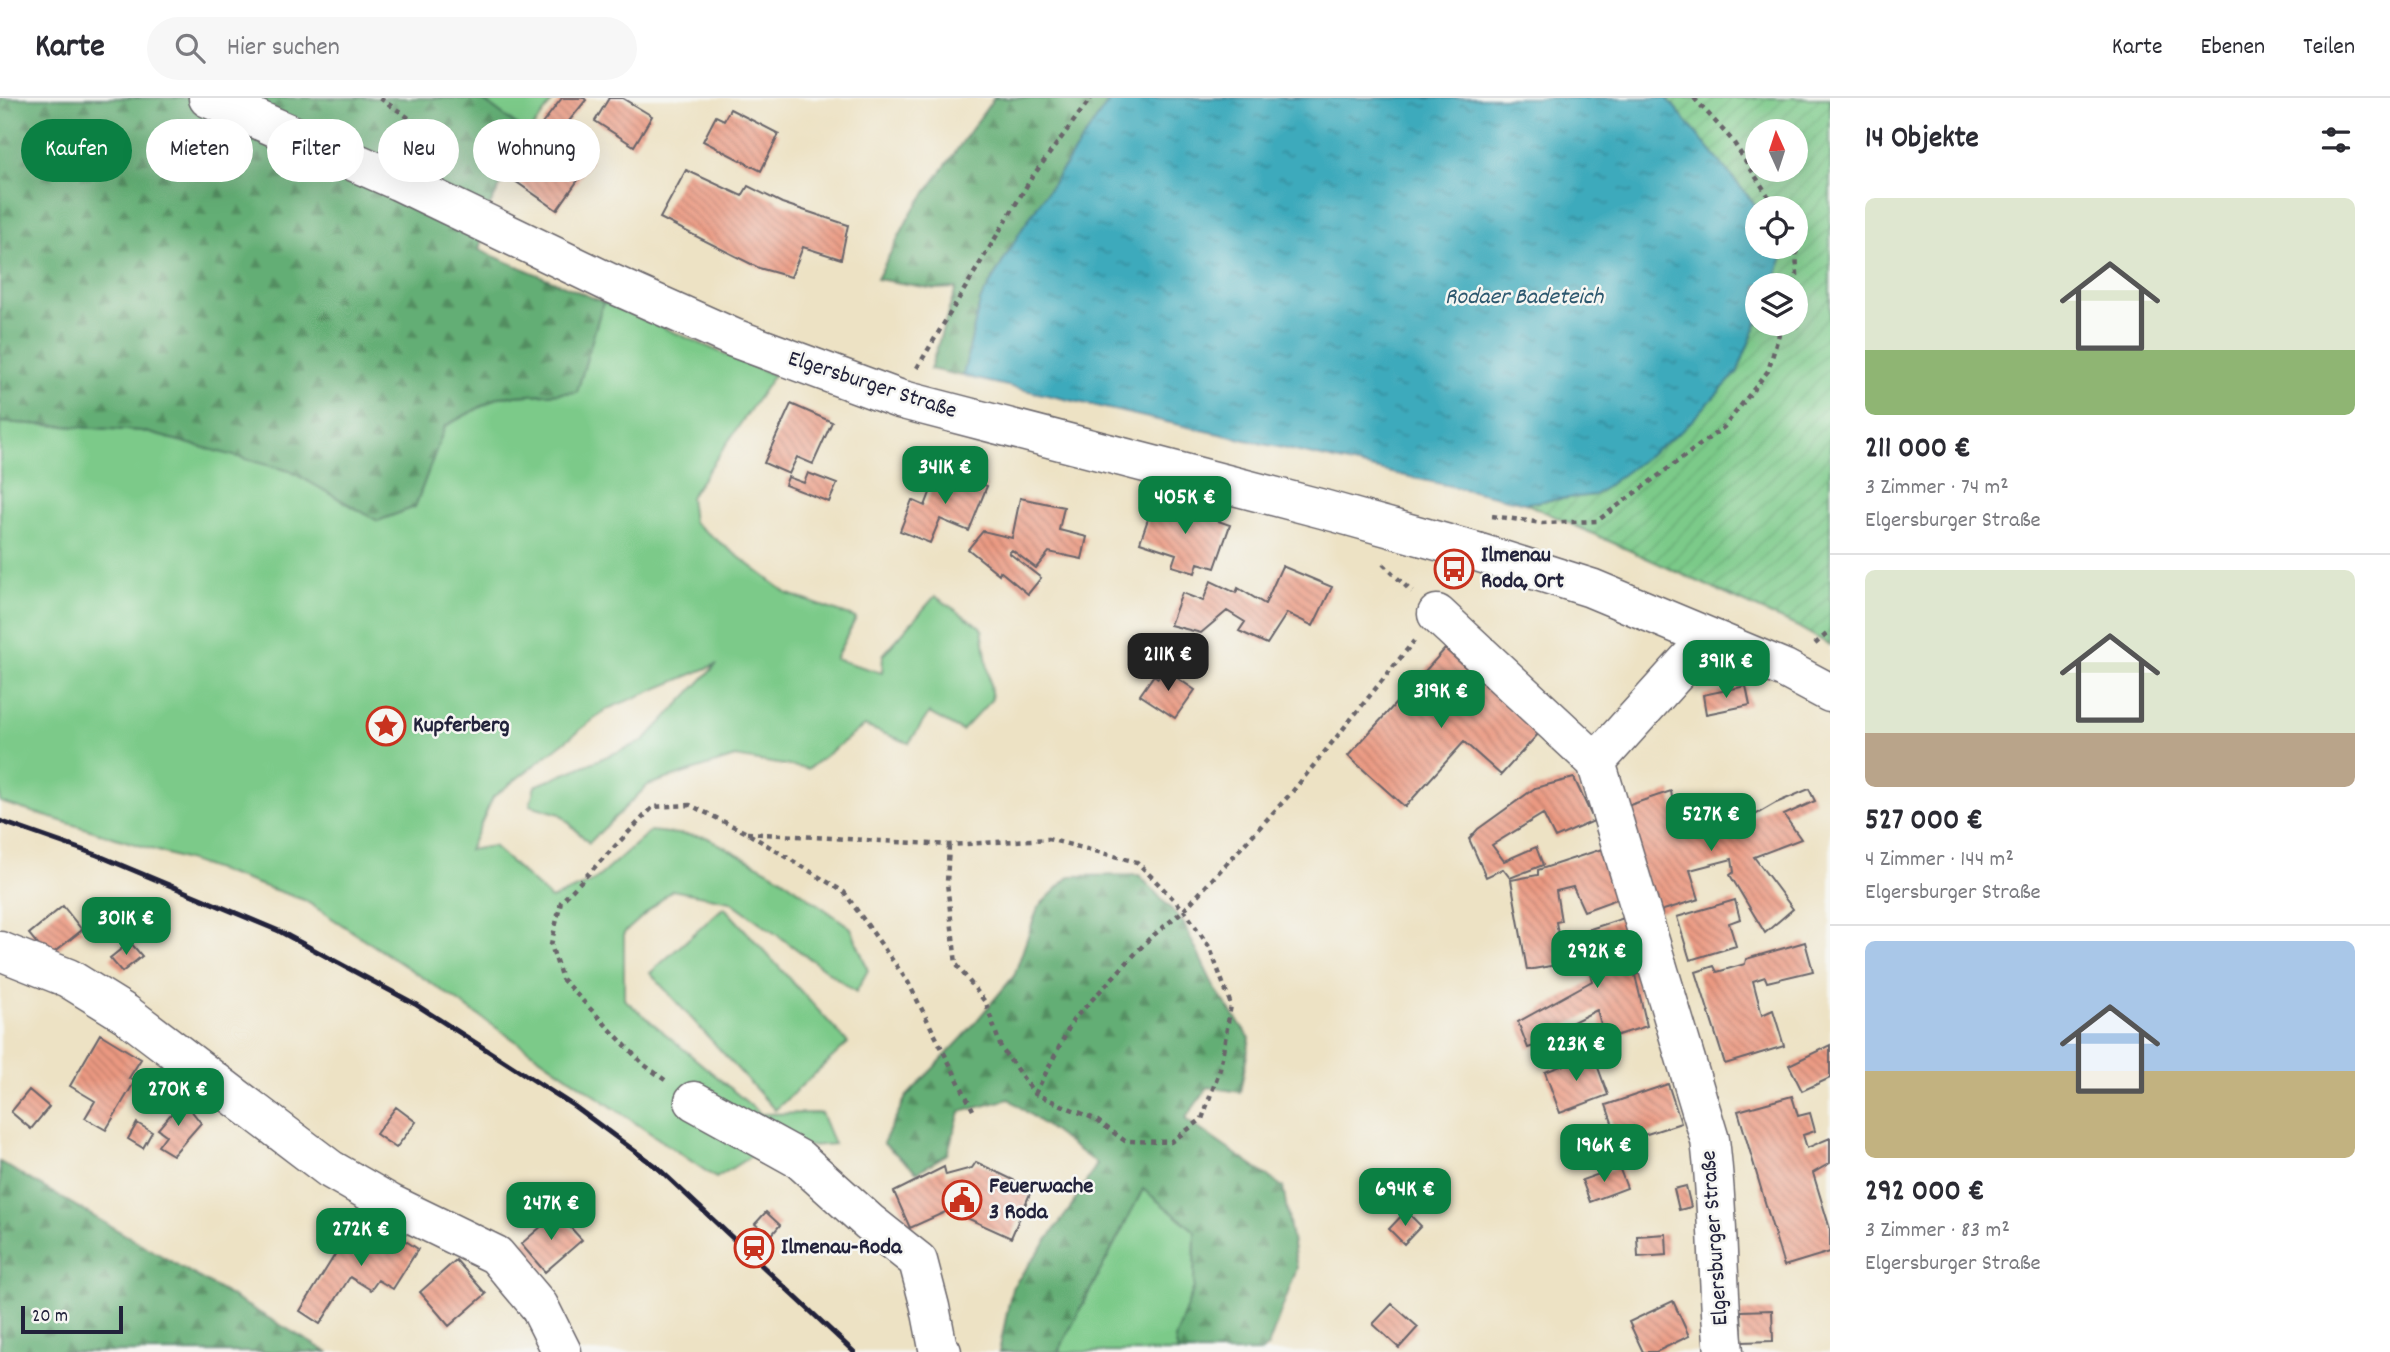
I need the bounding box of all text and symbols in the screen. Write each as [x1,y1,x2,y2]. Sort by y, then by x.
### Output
search box [147,17,637,80]
text: Karte [35,25,105,72]
icon: search [171,29,209,67]
text: Hier suchen [227,30,340,67]
text: Karte [2112,31,2162,65]
text: Ebenen [2200,31,2265,65]
text: Teilen [2303,31,2355,65]
chip: Kaufen [21,119,132,182]
chip: Mieten [146,119,253,182]
chip: Filter [267,119,364,182]
chip: Neu [378,119,459,182]
chip: Wohnung [473,119,600,182]
north arrow [1745,119,1808,182]
map controls [1745,119,1808,336]
text: 14 Objekte [1865,119,1979,162]
icon: filters [2317,121,2355,159]
button: locate [1745,196,1808,259]
icon: home [2047,243,2173,369]
button: layers [1745,273,1808,336]
water label: Rodaer Badeteich [1445,281,1604,315]
street label: Elgersburger Straße [783,343,961,429]
text: 211 000 € [1865,429,1971,472]
pin: 341K € [888,446,1002,506]
text: 341K € [918,452,972,485]
text: 3 Zimmer · 74 m² [1865,472,2009,505]
pin: 405K € [1128,476,1242,536]
text: 405K € [1154,482,1216,515]
text: Elgersburger Straße [1865,505,2041,538]
place label: Ilmenau Roda, Ort [1481,540,1564,599]
bus stop icon: Ilmenau Roda, Ort [1433,548,1475,590]
icon: home [2047,615,2173,741]
pin: 211K € [1111,634,1225,693]
text: 211K € [1144,639,1192,672]
pin: 391K € [1669,640,1783,700]
text: 391K € [1699,646,1753,679]
pin: 319K € [1384,670,1498,730]
text: 319K € [1414,676,1468,709]
place icon: Kupferberg [365,705,407,747]
place label: Kupferberg [413,710,510,743]
pin: 527K € [1654,794,1768,853]
text: 527K € [1682,799,1740,832]
text: 527 000 € [1865,801,1983,844]
text: 4 Zimmer · 144 m² [1865,844,2014,877]
text: Elgersburger Straße [1865,877,2041,910]
pin: 301K € [69,898,183,957]
text: 301K € [98,903,154,936]
pin: 292K € [1540,930,1654,990]
text: 292K € [1567,936,1627,969]
icon: home [2047,986,2173,1112]
pin: 223K € [1519,1024,1633,1083]
text: 223K € [1546,1029,1606,1062]
pin: 270K € [121,1068,235,1128]
text: 270K € [148,1074,208,1107]
pin: 196K € [1547,1124,1661,1184]
text: 196K € [1576,1130,1632,1163]
street label: Elgersburger Straße [1693,1149,1739,1327]
pin: 694K € [1348,1168,1462,1228]
place label: Feuerwache 3 Roda [989,1171,1093,1230]
text: 292 000 € [1865,1172,1985,1215]
text: 694K € [1375,1174,1435,1207]
public building icon: Feuerwache 3 Roda [941,1179,983,1221]
pin: 247K € [494,1182,608,1242]
text: 247K € [522,1188,580,1221]
pin: 272K € [304,1208,418,1268]
text: 272K € [332,1214,390,1247]
text: 3 Zimmer · 83 m² [1865,1215,2010,1248]
station icon: Ilmenau-Roda [733,1227,775,1269]
place label: Ilmenau-Roda [781,1232,903,1265]
text: Elgersburger Straße [1865,1248,2041,1281]
scale bar [21,1303,122,1335]
text: 20 m [32,1304,68,1331]

